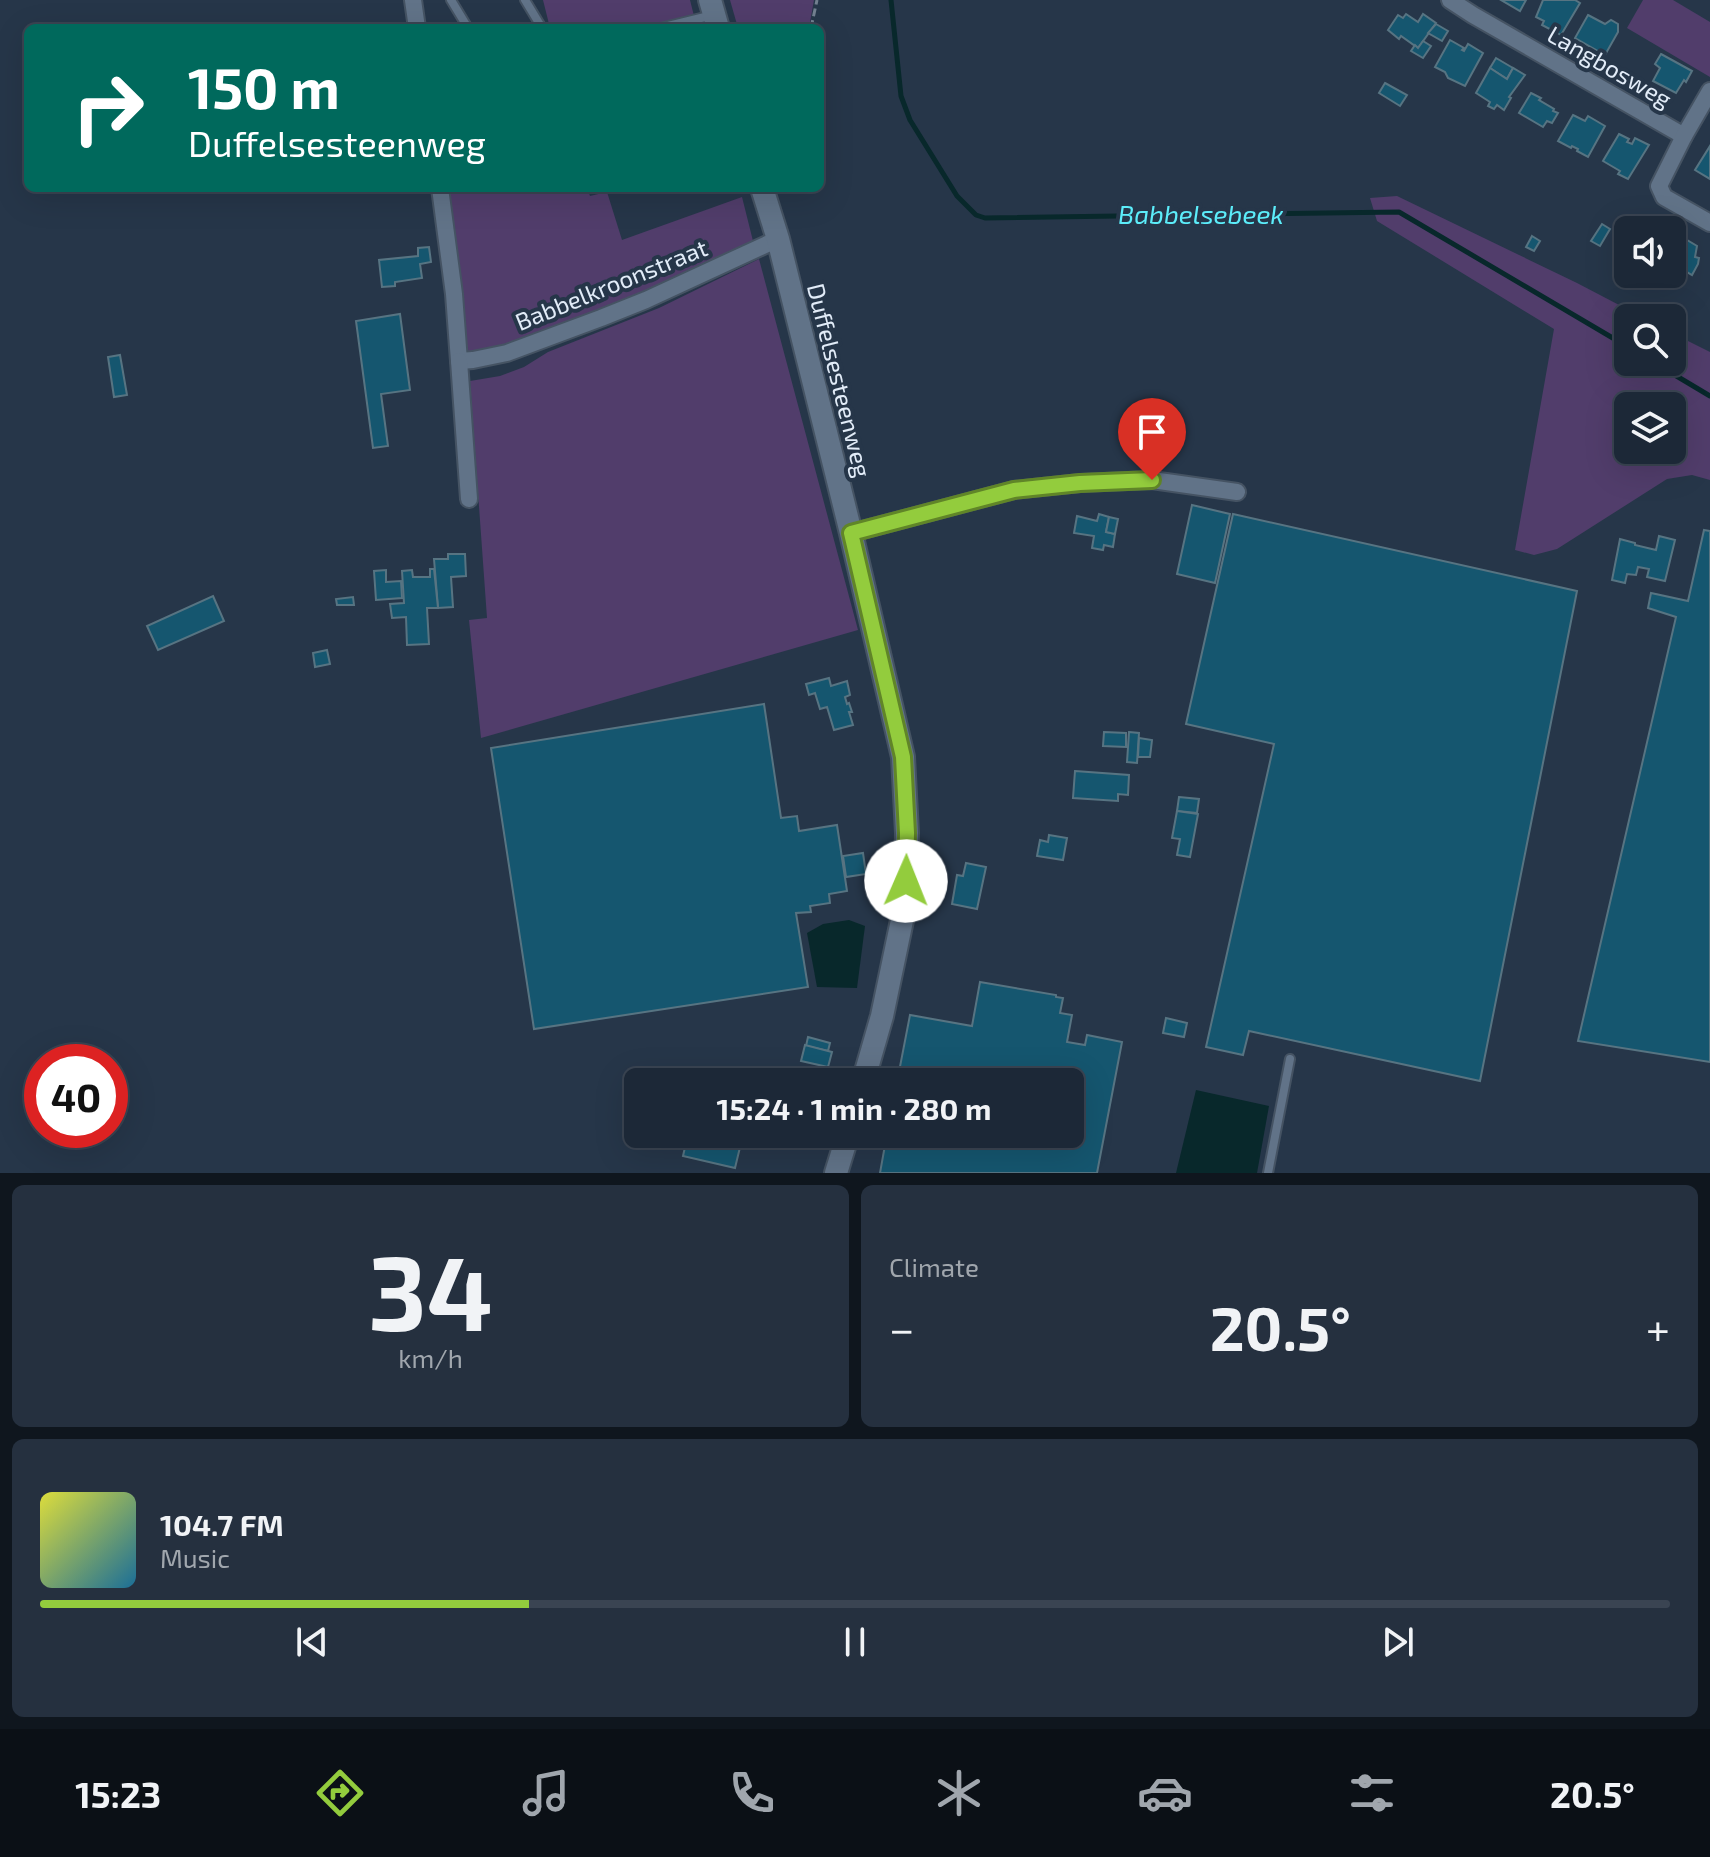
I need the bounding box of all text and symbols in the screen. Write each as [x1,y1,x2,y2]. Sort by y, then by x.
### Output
street label: Langbosweg [1543,19,1677,113]
text: 150 m [188,53,340,120]
icon: right [56,56,160,160]
text: Duffelsesteenweg [188,121,486,164]
water label: Babbelsebeek [1118,198,1284,229]
map controls [1614,216,1686,464]
button: sound [1614,216,1686,288]
street label: Babbelkroonstraat [511,232,711,336]
street label: Duffelsesteenweg [802,280,878,480]
button: search [1614,304,1686,376]
button: layers [1614,392,1686,464]
pin [1118,398,1186,480]
icon: arrive [1130,410,1174,454]
position arrow [864,839,948,923]
speed limit sign: 40 [24,1044,128,1148]
text: 15:24 · 1 min · 280 m [717,1090,991,1126]
text: 34 [368,1227,493,1352]
text: Climate [889,1251,979,1282]
text: 20.5° [1210,1291,1351,1363]
text: − [889,1301,915,1354]
text: + [1646,1301,1670,1354]
text: km/h [398,1342,463,1373]
text: 104.7 FM [160,1506,284,1542]
text: Music [160,1542,230,1573]
icon: previous [290,1620,334,1664]
icon: pause [833,1620,877,1664]
icon: next [1376,1620,1420,1664]
icon: directions [312,1765,368,1821]
icon: music [518,1765,574,1821]
icon: phone [724,1765,780,1821]
icon: climate [931,1765,987,1821]
icon: car [1137,1765,1193,1821]
icon: filters [1344,1765,1400,1821]
text: 15:23 [75,1772,161,1815]
text: 20.5° [1550,1772,1635,1815]

